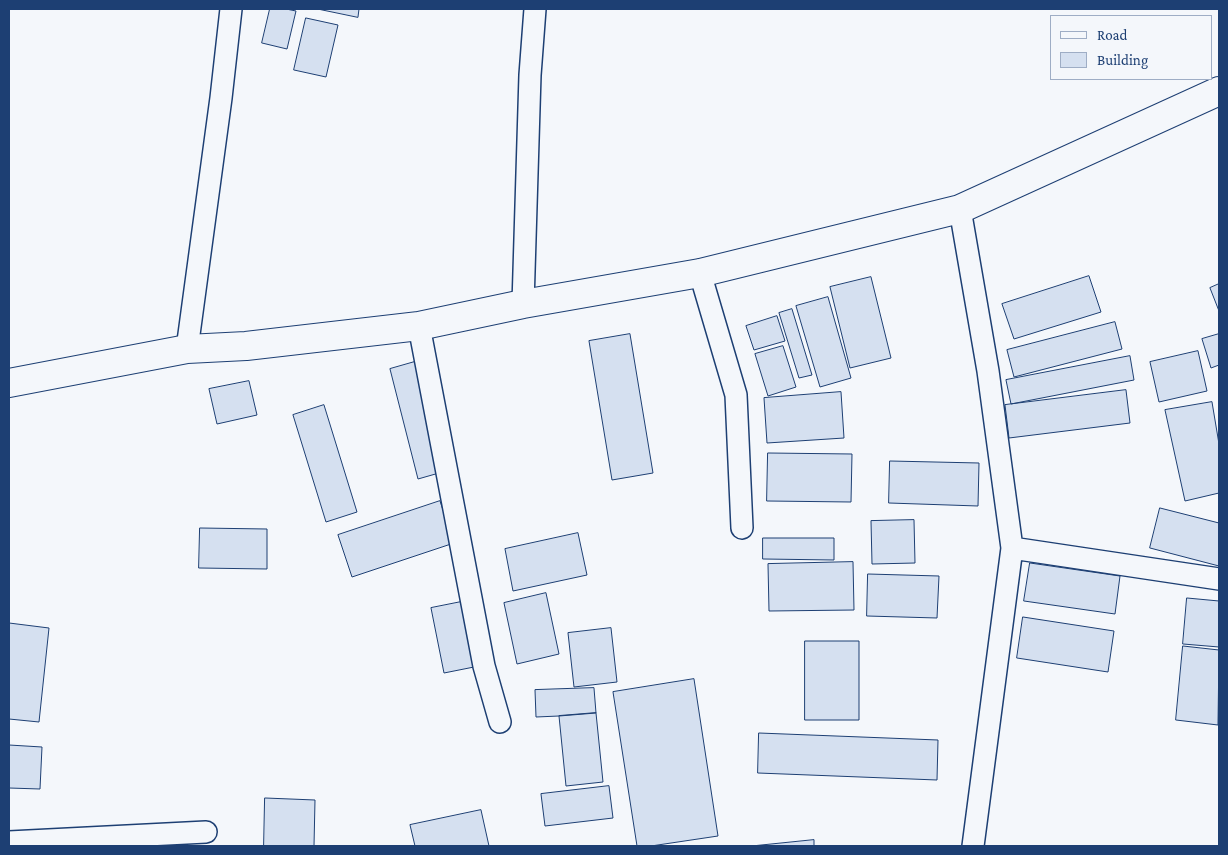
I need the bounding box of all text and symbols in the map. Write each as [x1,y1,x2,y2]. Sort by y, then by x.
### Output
legend [1050,15,1213,80]
text: Road [1097,27,1127,43]
text: Building [1097,52,1148,68]

